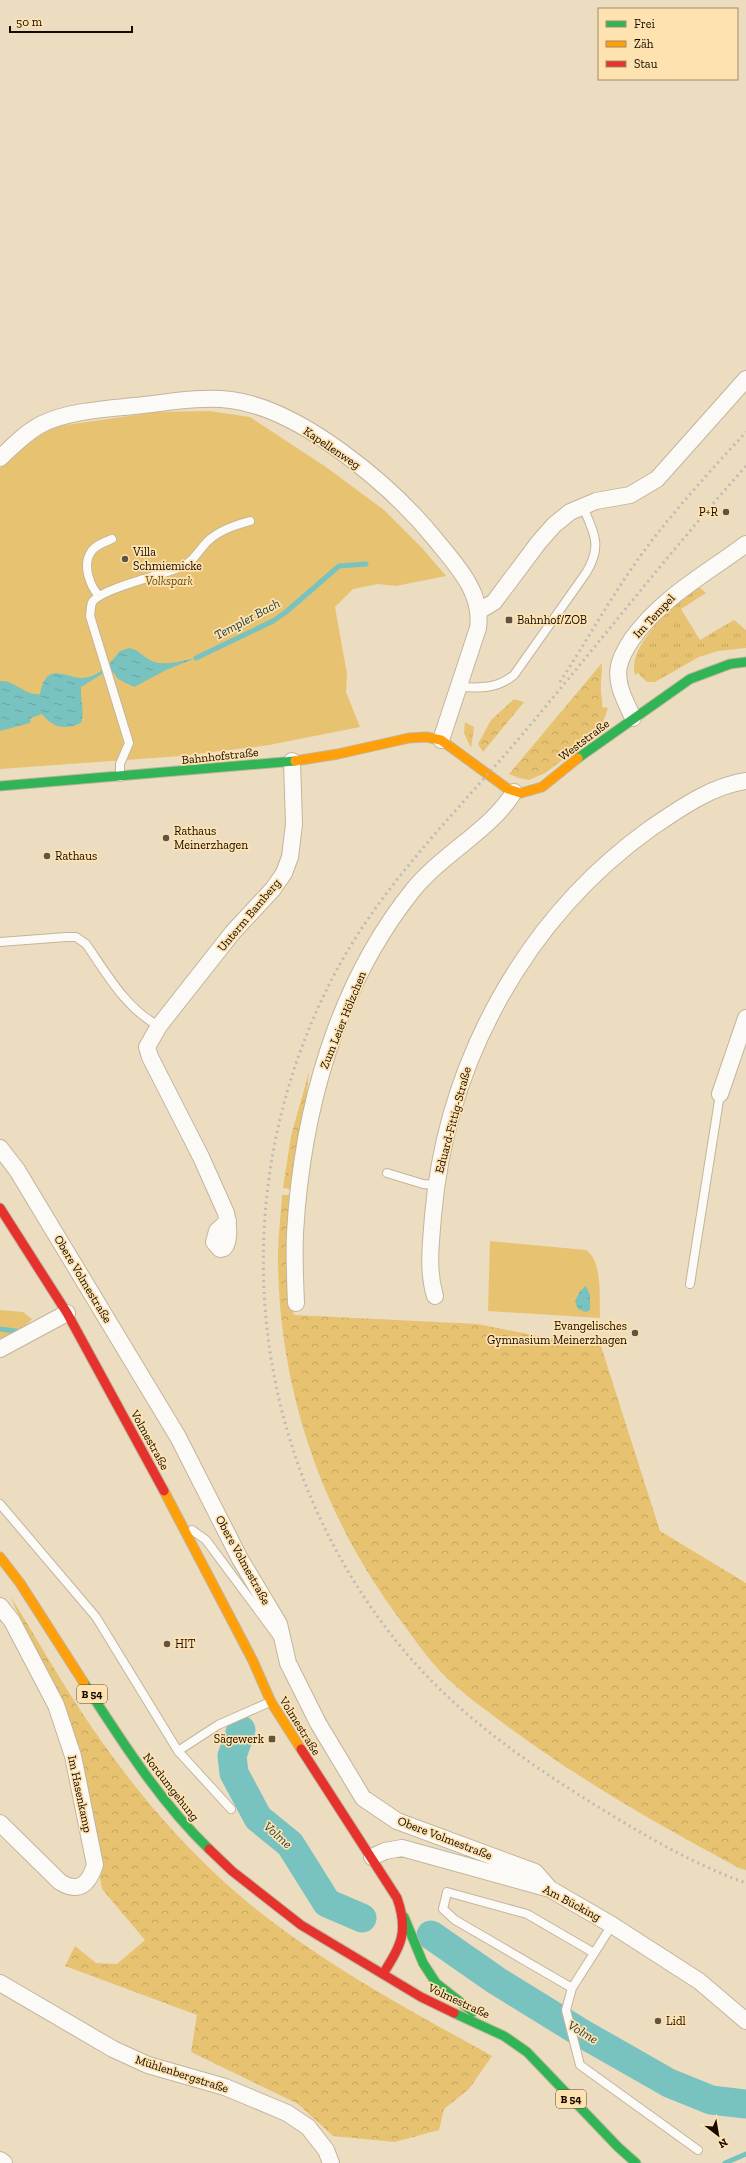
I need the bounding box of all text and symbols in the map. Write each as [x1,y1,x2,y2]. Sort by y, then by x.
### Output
scale bar [10,8,132,34]
legend [598,8,738,80]
text: 50 m [16,15,43,29]
text: Frei [634,17,655,31]
text: Zäh [634,37,654,51]
text: Stau [634,57,658,71]
street label: Kapellenweg [301,424,363,472]
place label: P+R [699,505,719,519]
marker: P+R [721,507,731,517]
place label: Villa Schmiemicke [132,545,202,573]
marker: Villa Schmiemicke [120,554,130,564]
park label: Volkspark [145,574,193,588]
street label: Im Tempel [630,591,678,641]
water label: Templer Bach [212,595,283,643]
place label: Bahnhof/ZOB [517,613,587,627]
marker: Bahnhof/ZOB [504,615,514,625]
street label: Weststraße [556,716,612,764]
street label: Bahnhofstraße [181,745,260,767]
place label: Rathaus Meinerzhagen [174,824,248,852]
marker: Rathaus Meinerzhagen [161,833,171,843]
place label: Rathaus [55,849,97,863]
marker: Rathaus [42,851,52,861]
street label: Unterm Bamberg [215,876,284,954]
street label: Zum Leier Hölzchen [317,969,369,1071]
street label: Eduard-Fittig-Straße [432,1065,474,1175]
street label: Obere Volmestraße [51,1233,115,1326]
place label: Evangelisches Gymnasium Meinerzhagen [487,1319,627,1347]
marker: Evangelisches Gymnasium Meinerzhagen [630,1328,640,1338]
street label: Volmestraße [127,1407,172,1473]
street label: Obere Volmestraße [213,1513,274,1607]
place label: HIT [175,1637,196,1651]
marker: HIT [162,1639,172,1649]
road number: B 54 [77,1685,107,1703]
street label: Volmestraße [276,1693,324,1758]
place label: Sägewerk [214,1732,265,1746]
marker: Sägewerk [267,1734,277,1744]
street label: Nordumgehung [140,1750,202,1824]
street label: Im Hasenkamp [65,1754,95,1834]
street label: Obere Volmestraße [396,1814,495,1863]
water label: Volme [261,1819,295,1852]
street label: Am Bücking [541,1882,604,1924]
street label: Volmestraße [425,1980,492,2022]
place label: Lidl [666,2014,686,2028]
marker: Lidl [653,2016,663,2026]
water label: Volme [565,2017,601,2047]
street label: Mühlenbergstraße [134,2052,231,2096]
road number: B 54 [556,2090,586,2108]
north arrow [698,2115,738,2155]
text: N [715,2135,730,2151]

